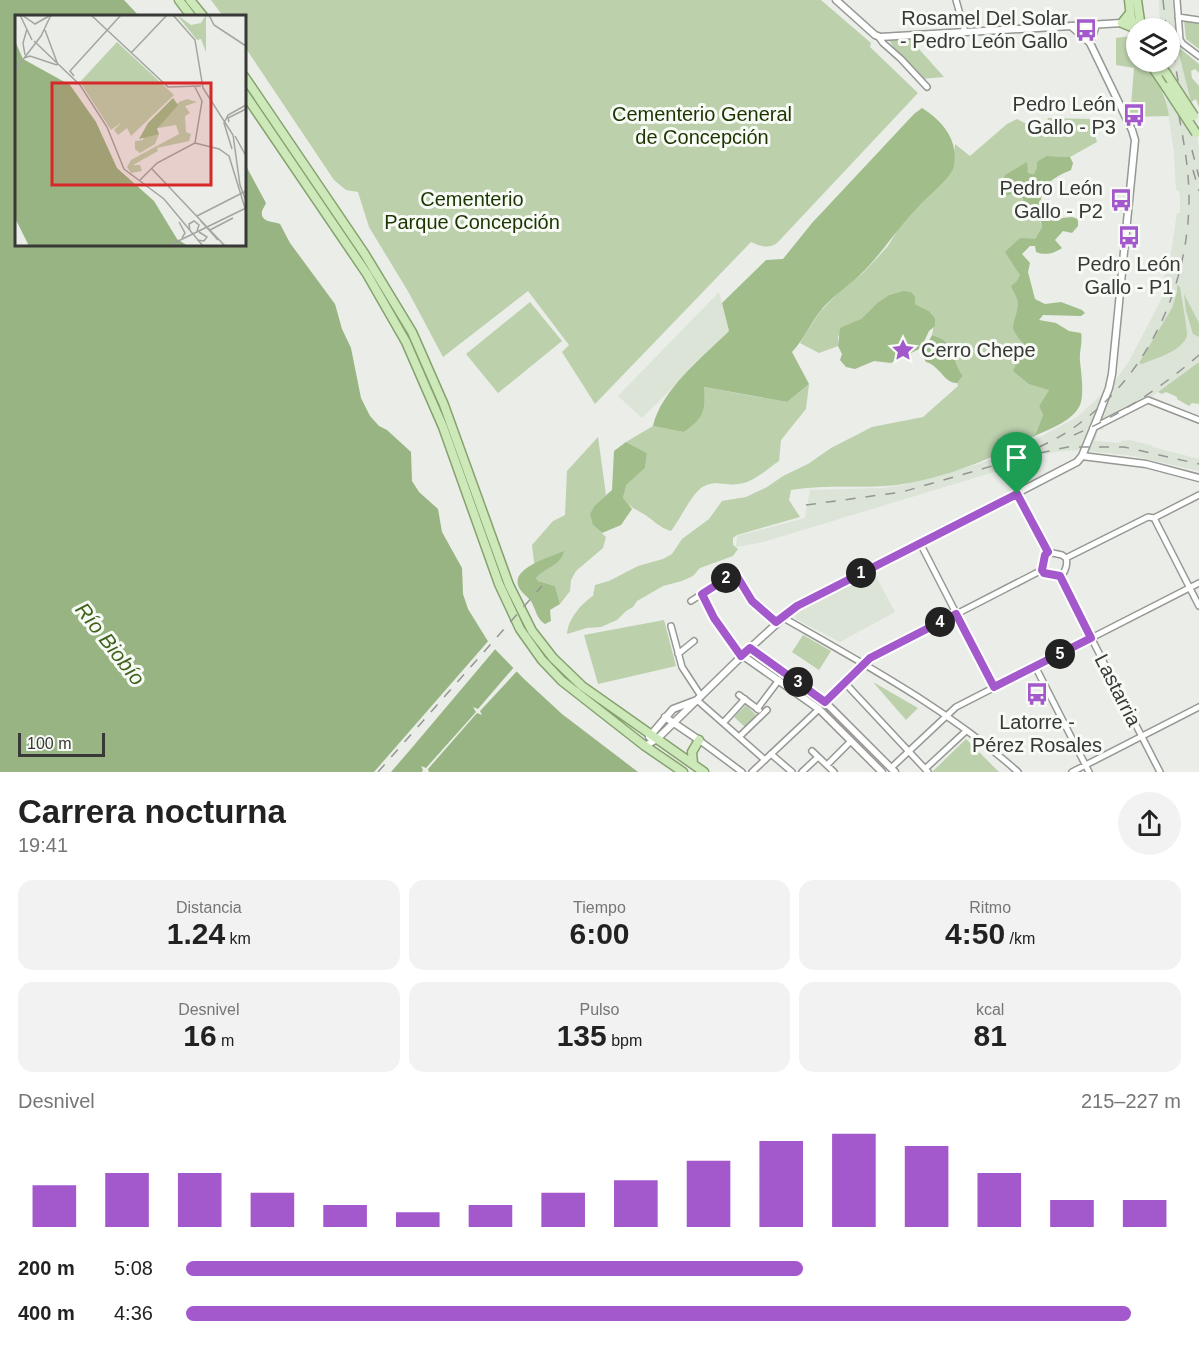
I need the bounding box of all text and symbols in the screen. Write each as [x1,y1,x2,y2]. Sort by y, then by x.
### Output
place label: Rosamel Del Solar - Pedro León Gallo [900,7,1068,52]
inset map [15,15,246,246]
bus stop icon: Rosamel Del Solar - Pedro León Gallo [1073,17,1099,43]
map controls [1126,18,1180,72]
button: layers [1126,18,1180,72]
place label: Pedro León Gallo - P3 [1013,93,1116,138]
bus stop icon: Pedro León Gallo - P3 [1121,102,1147,128]
park label: Cementerio General de Concepción [612,103,792,148]
place label: Pedro León Gallo - P2 [1000,177,1103,222]
bus stop icon: Pedro León Gallo - P2 [1108,187,1134,213]
park label: Cementerio Parque Concepción [384,188,560,233]
bus stop icon: Pedro León Gallo - P1 [1116,224,1142,250]
place label: Pedro León Gallo - P1 [1077,253,1181,298]
place icon: Cerro Chepe [890,337,916,363]
place label: Cerro Chepe [921,339,1036,361]
pin [991,432,1042,494]
icon: arrive [1000,441,1033,474]
pin: 1 [846,558,876,588]
pin: 2 [711,563,741,593]
text: 1 [857,564,865,581]
text: 2 [722,569,730,586]
water label: Río Biobío [71,598,150,690]
pin: 4 [925,607,955,637]
text: 4 [936,613,944,630]
pin: 5 [1045,639,1075,669]
text: 5 [1056,645,1064,662]
street label: Lastarria [1091,650,1146,730]
pin: 3 [783,667,813,697]
text: 3 [794,673,802,690]
bus stop icon: Latorre - Pérez Rosales [1024,681,1050,707]
place label: Latorre - Pérez Rosales [972,711,1102,756]
scale bar [18,730,105,758]
text: 100 m [27,735,71,752]
button: share [1118,792,1181,855]
text: Carrera nocturna [18,793,286,830]
text: 19:41 [18,834,68,856]
text: Distancia [176,899,242,916]
text: Tiempo [573,899,626,916]
text: Ritmo [969,899,1011,916]
text: 1.24 [167,917,225,950]
text: 6:00 [569,917,630,950]
text: 4:50 [945,917,1005,950]
text: km [225,930,251,947]
text: /km [1005,930,1035,947]
text: Desnivel [178,1001,240,1018]
text: Pulso [579,1001,620,1018]
text: kcal [976,1001,1004,1018]
text: 16 [183,1019,217,1052]
text: 135 [557,1019,607,1052]
text: 81 [973,1019,1007,1052]
text: m [217,1032,234,1049]
text: bpm [607,1032,642,1049]
text: Desnivel [18,1090,95,1112]
text: 215–227 m [1081,1090,1181,1112]
text: 200 m [18,1257,75,1279]
text: 5:08 [114,1257,153,1279]
text: 400 m [18,1302,75,1324]
text: 4:36 [114,1302,153,1324]

